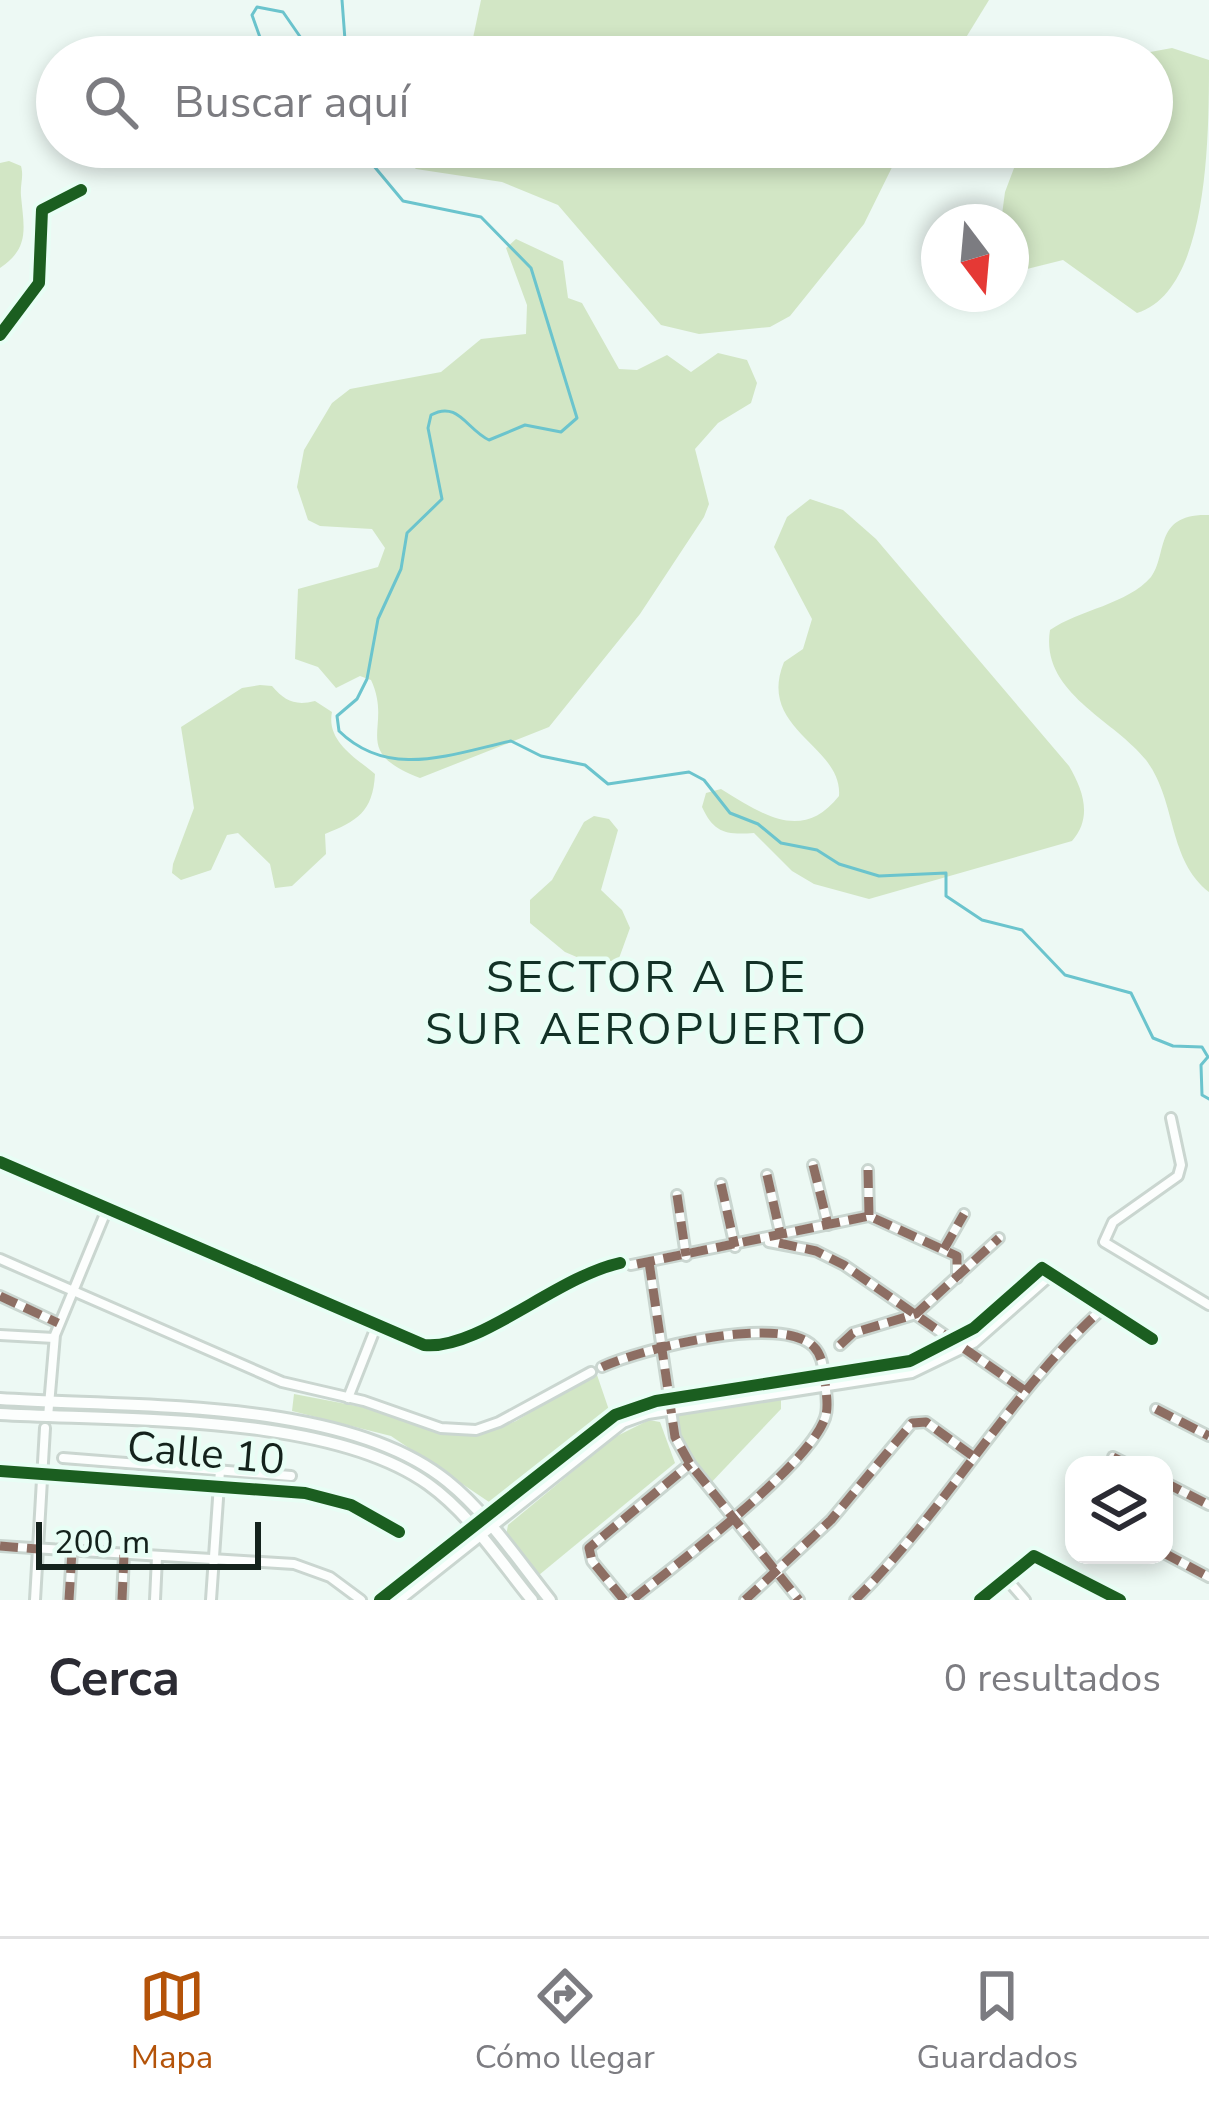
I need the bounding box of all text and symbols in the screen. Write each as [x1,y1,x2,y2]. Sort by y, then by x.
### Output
search box [36,36,1173,168]
icon: search [78,69,144,135]
text: Buscar aquí [174,72,409,133]
north arrow [921,204,1029,312]
district label: SECTOR A DE SUR AEROPUERTO [425,947,869,1060]
street label: Calle 10 [125,1418,287,1489]
map controls [1065,1456,1173,1564]
button: layers [1065,1456,1173,1564]
scale bar [36,1516,261,1569]
text: 200 m [54,1520,150,1565]
text: Cerca [48,1643,180,1713]
text: 0 resultados [944,1652,1161,1705]
tab: Mapa [131,1963,213,2080]
tab: Cómo llegar [475,1963,655,2080]
tab: Guardados [916,1963,1078,2080]

